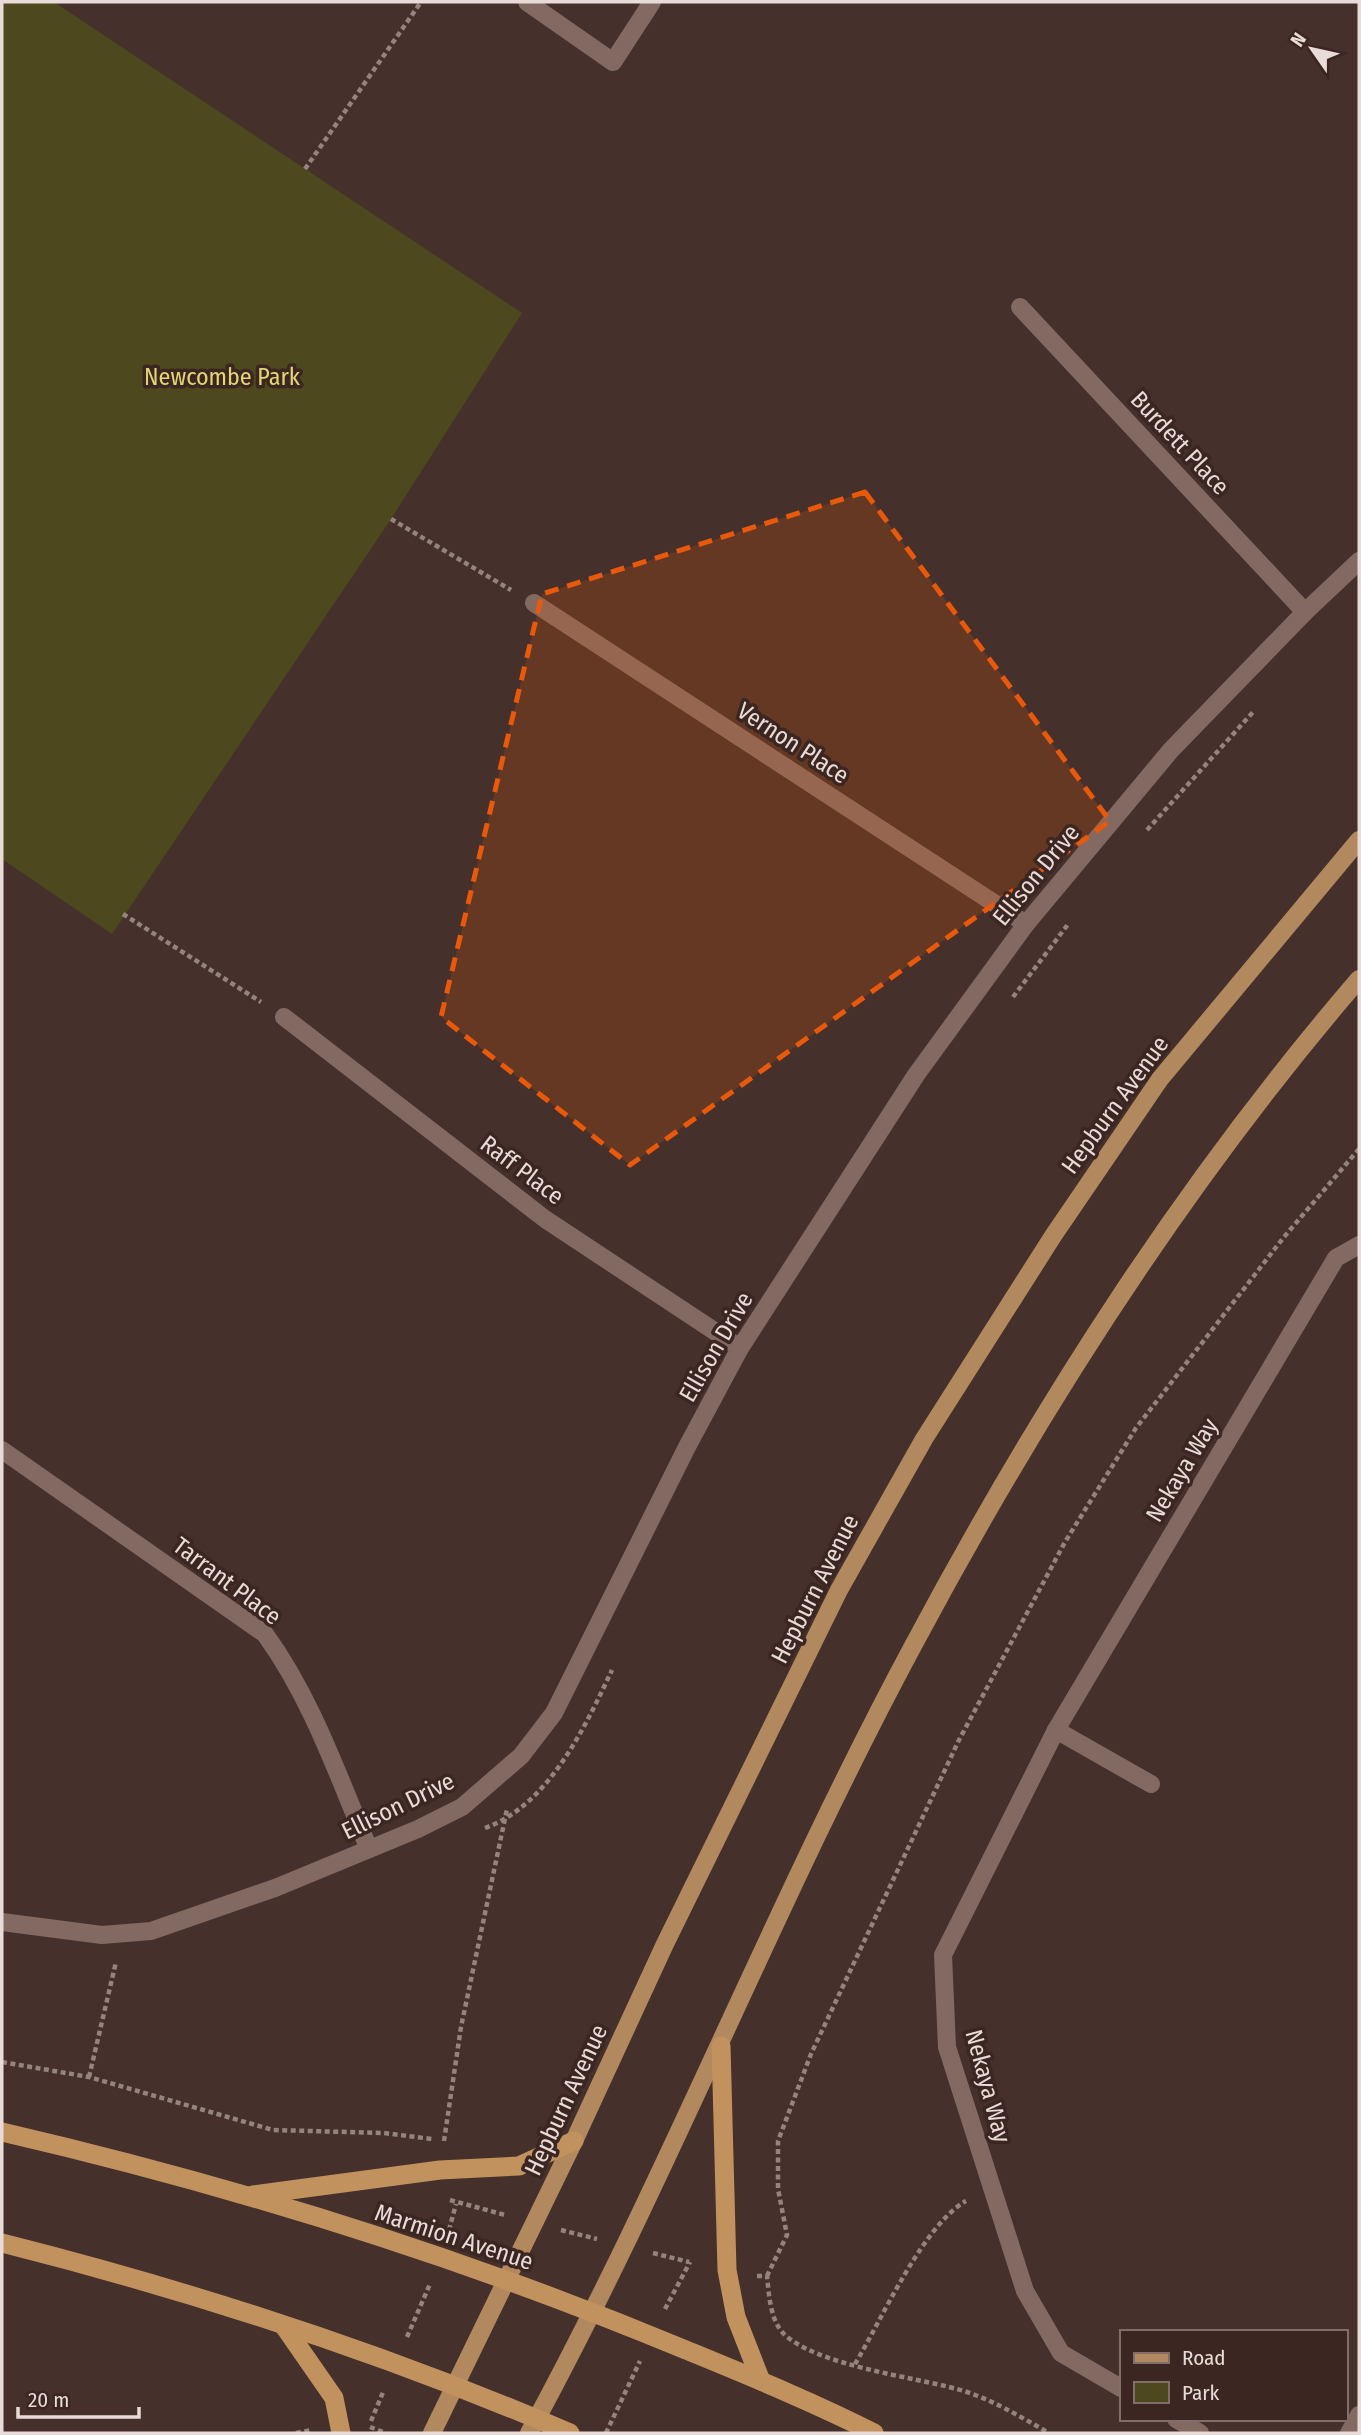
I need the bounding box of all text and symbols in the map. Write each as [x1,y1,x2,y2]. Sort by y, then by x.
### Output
north arrow [1277,14,1347,84]
text: N [1286,29,1311,51]
park label: Newcombe Park [144,363,301,391]
street label: Burdett Place [1125,385,1235,501]
street label: Vernon Place [732,697,854,789]
street label: Ellison Drive [987,819,1085,931]
street label: Hepburn Avenue [1056,1031,1174,1179]
street label: Raff Place [475,1130,569,1210]
street label: Ellison Drive [673,1287,759,1407]
street label: Nekaya Way [1140,1413,1224,1527]
street label: Hepburn Avenue [765,1510,865,1668]
street label: Tarrant Place [168,1531,286,1631]
street label: Ellison Drive [337,1767,459,1845]
street label: Hepburn Avenue [519,2020,613,2180]
street label: Nekaya Way [959,2026,1017,2146]
street label: Marmion Avenue [371,2198,537,2276]
legend [1120,2330,1347,2421]
text: Road [1182,2345,1226,2371]
scale bar [18,2376,138,2420]
text: Park [1182,2380,1220,2406]
text: 20 m [28,2387,69,2413]

